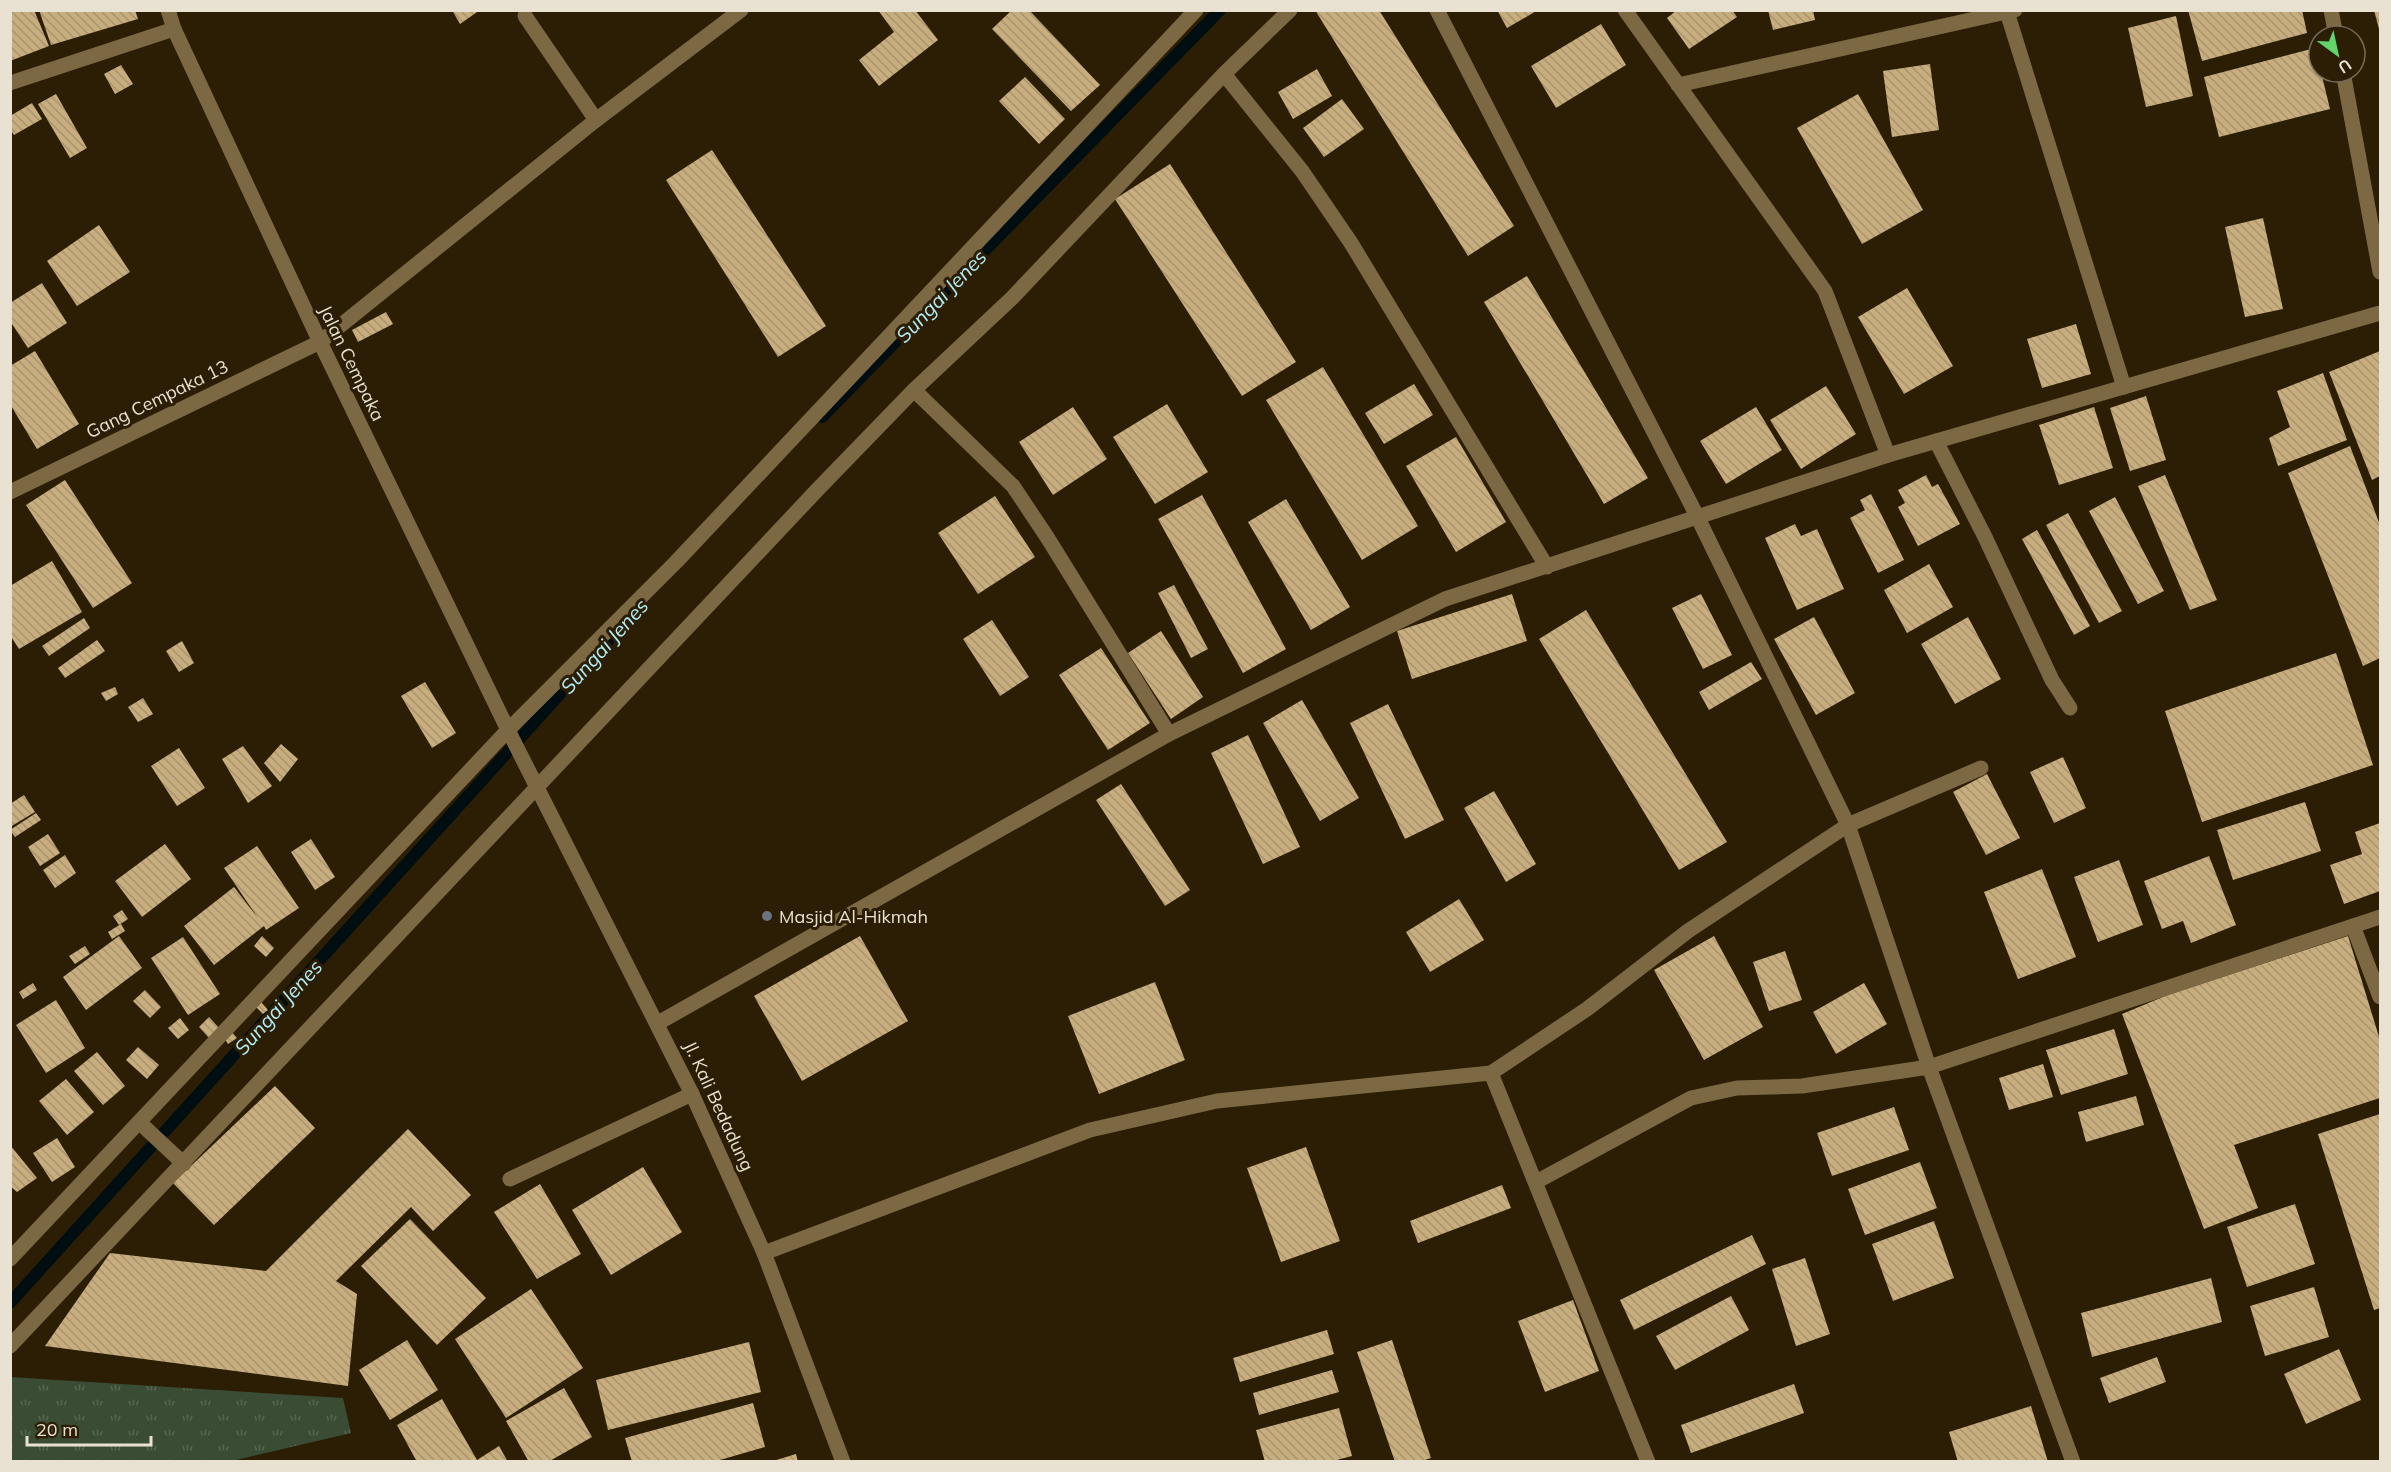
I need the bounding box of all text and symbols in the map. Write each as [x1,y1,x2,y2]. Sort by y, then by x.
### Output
north arrow [2307,24,2367,84]
text: U [2335,55,2356,78]
water label: Sungai Jenes [890,244,992,348]
street label: Jalan Cempaka [314,301,390,425]
street label: Gang Cempaka 13 [82,355,232,443]
water label: Sungai Jenes [555,593,653,699]
place label: Masjid Al-Hikmah [779,905,928,928]
marker: Masjid Al-Hikmah [760,909,774,923]
water label: Sungai Jenes [229,954,327,1060]
street label: Jl. Kali Bedadung [679,1037,759,1175]
scale bar [27,1409,152,1447]
text: 20 m [36,1418,78,1441]

